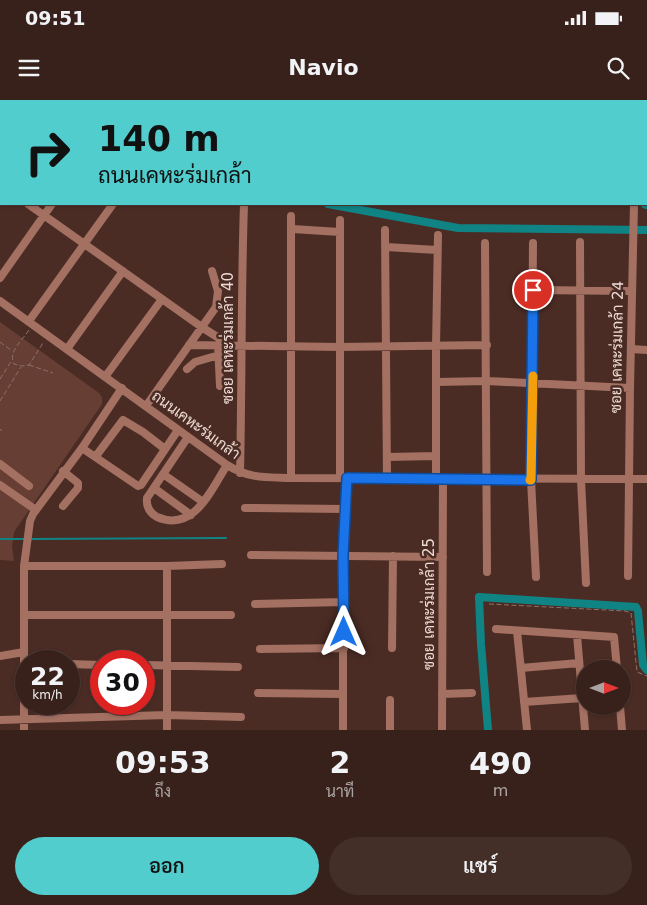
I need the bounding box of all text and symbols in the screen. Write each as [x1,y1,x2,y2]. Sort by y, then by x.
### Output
text: 09:51 [25,7,85,29]
icon: menu [15,54,43,82]
icon: search [604,54,632,82]
text: Navio [288,55,359,80]
text: 140 m [98,119,220,159]
icon: right [15,120,80,185]
text: ถนนเคหะร่มเกล้า [98,163,252,188]
pin [512,269,554,311]
street label: ซอย เคหะร่มเกล้า 40 [218,272,237,404]
icon: arrive [519,276,547,304]
street label: ซอย เคหะร่มเกล้า 24 [606,281,627,413]
street label: ถนนเคหะร่มเกล้า [148,386,244,463]
street label: ซอย เคหะร่มเกล้า 25 [419,538,438,670]
position arrow [317,605,369,657]
speed limit sign: 30 [90,650,155,715]
north arrow [576,660,631,715]
map controls [576,660,631,715]
text: 22 [30,662,65,691]
text: km/h [32,688,63,702]
text: 09:53 [115,745,211,780]
text: 2 [329,745,350,780]
text: 490 [469,746,532,781]
text: m [493,781,508,800]
text: ถึง [155,782,171,801]
text: นาที [326,782,354,801]
button: ออก [15,837,319,895]
button: แชร์ [329,837,632,895]

